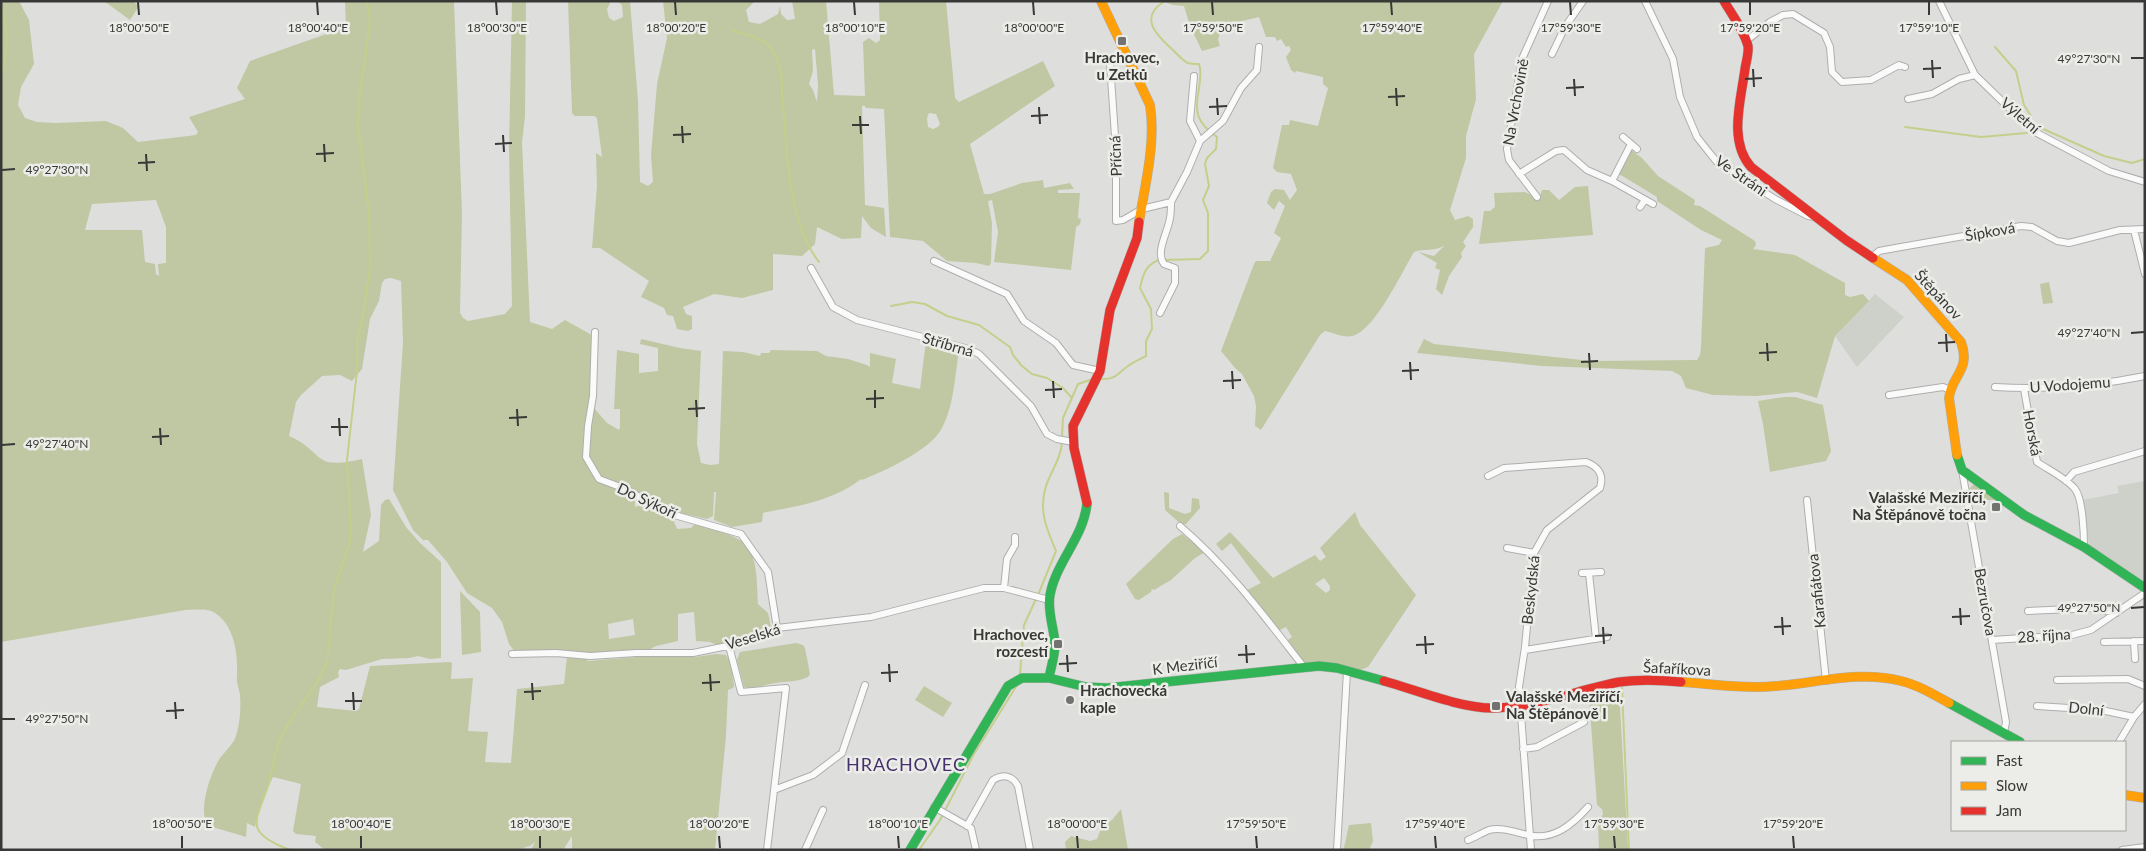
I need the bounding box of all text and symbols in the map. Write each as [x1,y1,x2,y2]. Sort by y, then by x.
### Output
text: 18°00'50"E [109,20,169,35]
text: 18°00'40"E [288,20,348,35]
text: 18°00'30"E [467,20,527,35]
text: 18°00'20"E [646,20,706,35]
text: 18°00'10"E [825,20,885,35]
text: 18°00'00"E [1004,20,1064,35]
text: 17°59'50"E [1183,20,1243,35]
text: 17°59'40"E [1362,20,1422,35]
text: 17°59'30"E [1541,20,1601,35]
text: 17°59'20"E [1720,20,1780,35]
text: 17°59'10"E [1899,20,1959,35]
marker: Hrachovec, u Zetků [1116,35,1128,47]
place label: Hrachovec, u Zetků [1084,48,1160,83]
text: 49°27'30"N [2058,51,2120,66]
street label: Na Vrchovině [1499,57,1532,147]
street label: Výletní [1997,93,2045,138]
street label: Příčná [1105,135,1125,177]
street label: Ve Stráni [1712,151,1771,199]
text: 49°27'30"N [26,162,88,177]
street label: Šípková [1963,218,2016,244]
street label: Štěpánov [1911,266,1966,323]
text: 49°27'40"N [2058,325,2120,340]
street label: Stříbrná [921,328,976,360]
street label: U Vodojemu [2029,372,2111,396]
street label: Horská [2020,408,2046,457]
text: 49°27'40"N [26,436,88,451]
street label: Do Sýkoří [615,478,681,522]
place label: Valašské Meziříčí, Na Štěpánově točna [1852,488,1986,523]
marker: Valašské Meziříčí, Na Štěpánově točna [1990,501,2002,513]
street label: Karafiátova [1803,553,1829,629]
street label: Beskydská [1517,555,1543,625]
street label: Bezručova [1971,567,2001,637]
text: 49°27'50"N [2058,600,2120,615]
street label: Veselská [723,619,782,653]
street label: 28. října [2017,624,2071,646]
place label: Hrachovec, rozcestí [973,625,1049,660]
marker: Hrachovec, rozcestí [1052,638,1064,650]
street label: K Meziříčí [1151,652,1220,678]
street label: Šafaříkova [1643,657,1711,679]
place label: Hrachovecká kaple [1080,681,1167,716]
place label: Valašské Meziříčí, Na Štěpánově I [1505,687,1623,722]
marker: Hrachovecká kaple [1064,694,1076,706]
street label: Dolní [2068,697,2106,719]
marker: Valašské Meziříčí, Na Štěpánově I [1490,700,1502,712]
text: 49°27'50"N [26,711,88,726]
legend [1951,741,2126,831]
text: Fast [1996,751,2023,769]
district label: HRACHOVEC [846,753,966,775]
text: Slow [1996,776,2028,794]
text: Jam [1996,801,2022,819]
text: 18°00'50"E [152,816,212,831]
text: 18°00'40"E [331,816,391,831]
text: 18°00'30"E [510,816,570,831]
text: 18°00'20"E [689,816,749,831]
text: 18°00'10"E [868,816,928,831]
text: 18°00'00"E [1047,816,1107,831]
text: 17°59'50"E [1226,816,1286,831]
text: 17°59'40"E [1405,816,1465,831]
text: 17°59'30"E [1584,816,1644,831]
text: 17°59'20"E [1763,816,1823,831]

